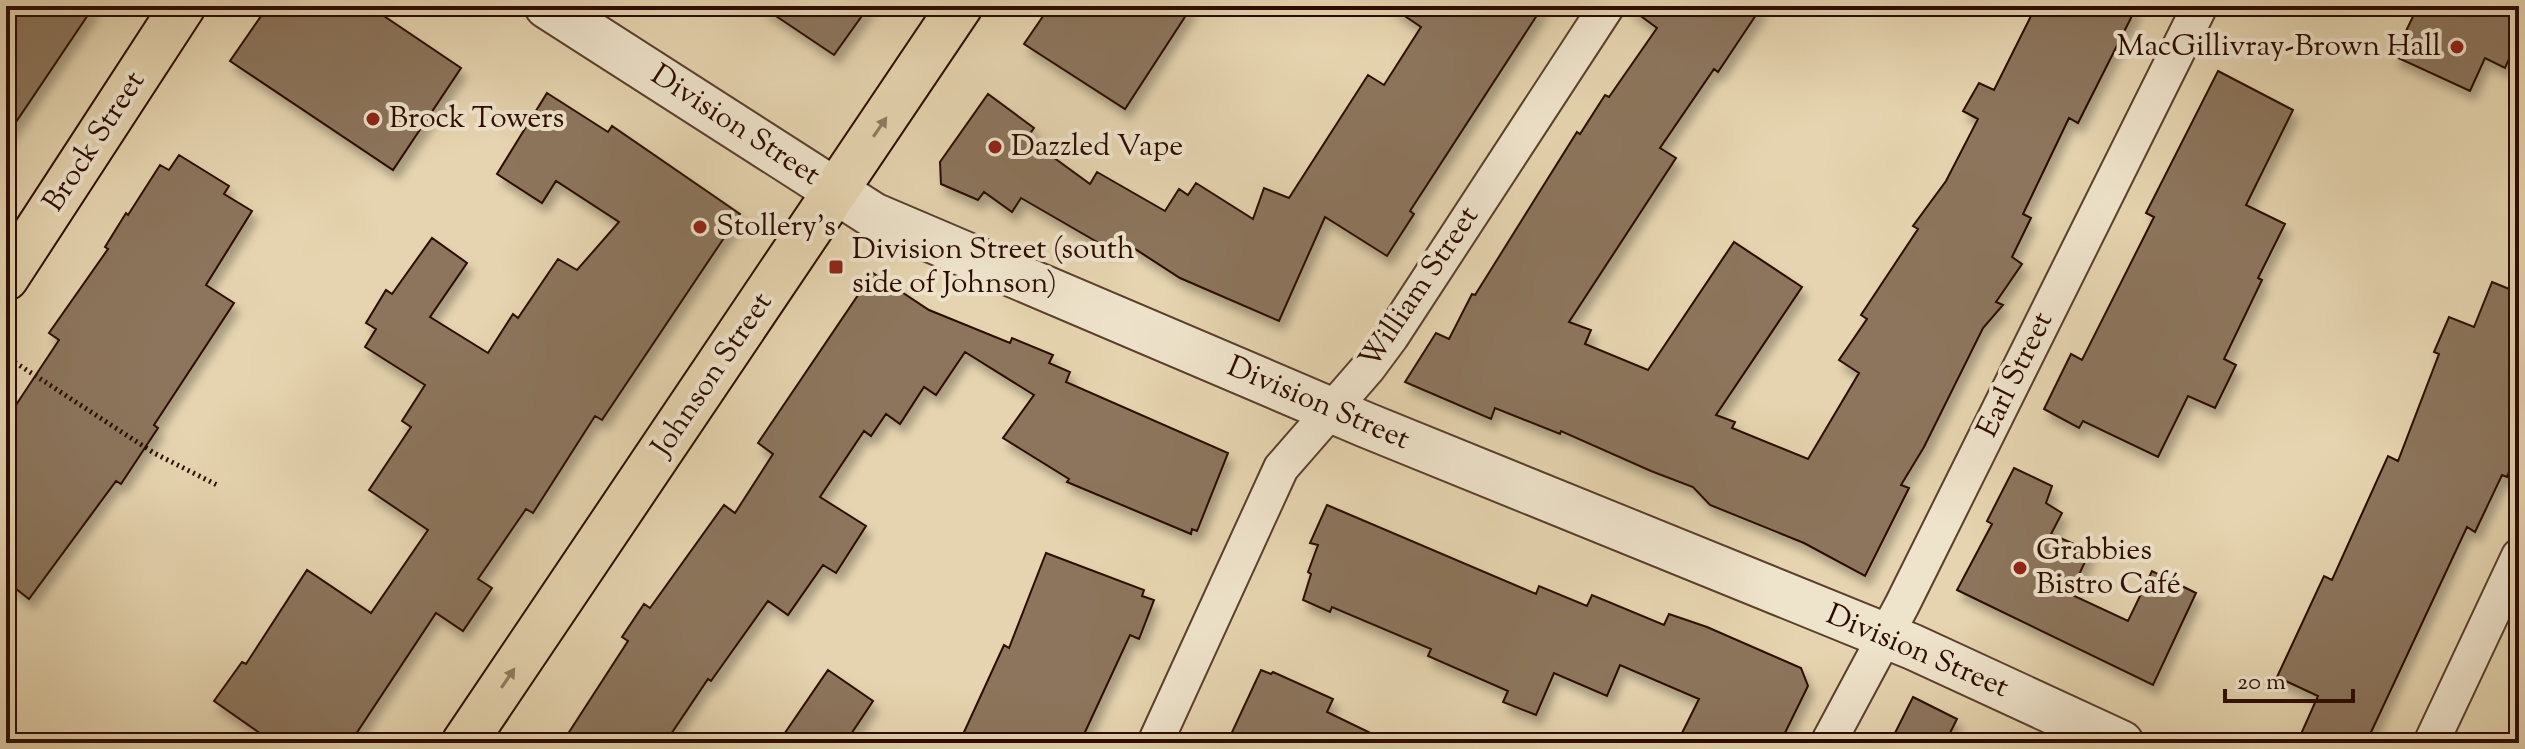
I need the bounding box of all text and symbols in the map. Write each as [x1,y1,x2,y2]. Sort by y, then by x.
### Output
place label: MacGillivray-Brown Hall [2117,26,2441,69]
marker: MacGillivray-Brown Hall [2448,38,2466,56]
street label: Division Street [642,55,828,197]
street label: Brock Street [33,63,157,221]
place label: Brock Towers [389,98,564,141]
marker: Brock Towers [364,110,382,128]
one-way arrow [872,116,887,138]
place label: Dazzled Vape [1011,126,1183,169]
marker: Dazzled Vape [986,138,1004,156]
street label: William Street [1350,198,1490,378]
place label: Stollery's [716,206,836,249]
marker: Stollery's [691,218,709,236]
place label: Division Street (south side of Johnson) [852,229,1135,306]
marker: Division Street (south side of Johnson) [827,258,845,276]
street label: Johnson Street [641,284,784,467]
street label: Earl Street [1967,305,2065,445]
street label: Division Street [1220,346,1416,462]
place label: Grabbies Bistro Café [2036,530,2181,607]
marker: Grabbies Bistro Café [2011,559,2029,577]
street label: Division Street [1819,594,2015,710]
scale bar [2225,653,2353,703]
text: 20 m [2237,666,2286,700]
one-way arrow [500,668,515,689]

